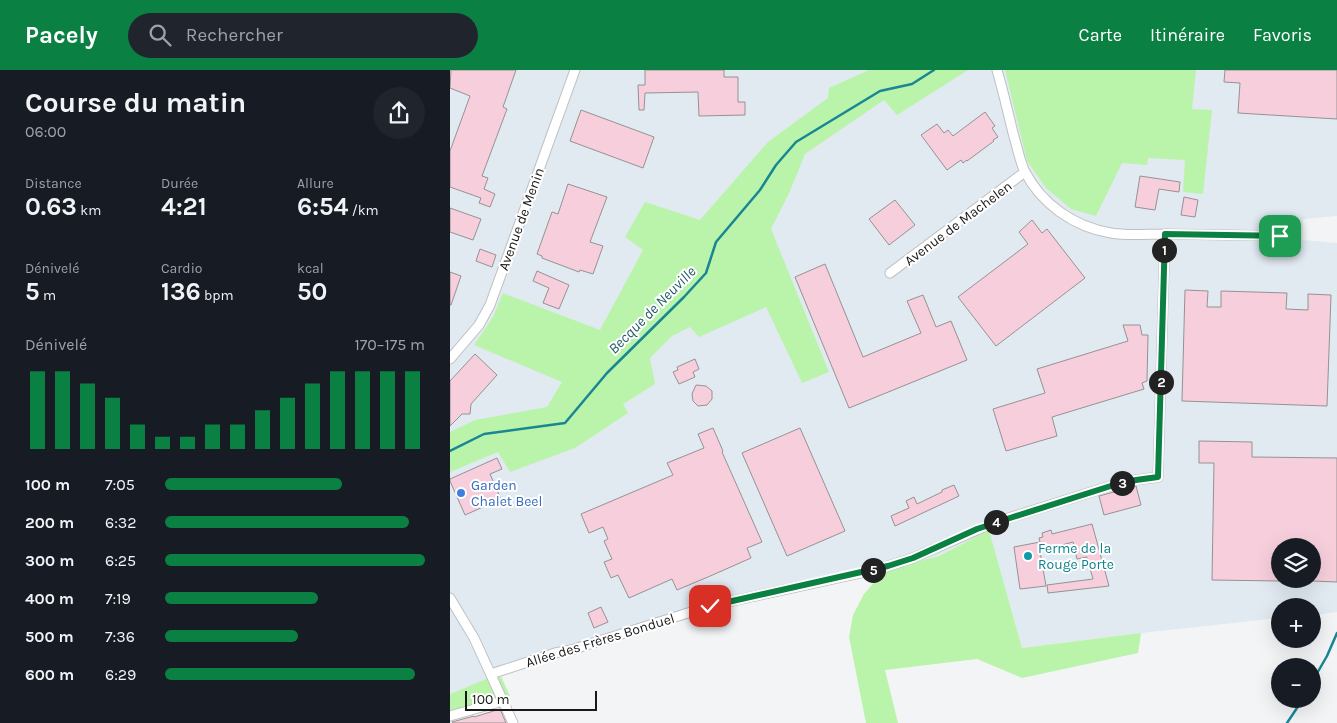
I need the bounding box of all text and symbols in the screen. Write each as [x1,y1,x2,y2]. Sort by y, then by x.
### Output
search box [128,13,478,58]
text: Pacely [25,21,98,49]
icon: search [146,21,174,49]
text: Rechercher [186,24,283,46]
text: Carte [1079,24,1122,46]
text: Itinéraire [1150,24,1225,46]
text: Favoris [1253,24,1312,46]
text: Course du matin [25,86,246,119]
button: share [373,87,425,139]
text: 06:00 [25,122,66,141]
street label: Avenue de Menin [495,165,548,273]
text: Distance [25,175,82,192]
text: Durée [161,175,198,192]
text: Allure [297,175,334,192]
street label: Avenue de Machelen [901,177,1015,269]
text: 0.63 [25,192,77,221]
text: 4:21 [161,192,207,221]
text: 6:54 [297,192,348,221]
text: km [77,202,101,219]
text: /km [348,202,379,219]
pin [1259,215,1301,257]
icon: arrive [1266,222,1294,250]
pin: 1 [1152,238,1176,262]
text: 1 [1162,242,1167,259]
text: Dénivelé [25,260,79,277]
text: Cardio [161,260,202,277]
text: kcal [297,260,324,277]
water label: Becque de Neuville [604,262,700,358]
text: 5 [25,277,40,306]
text: 136 [161,277,201,306]
text: 50 [297,277,327,306]
text: m [40,287,56,304]
text: bpm [201,287,234,304]
text: Dénivelé [25,335,87,354]
text: 170–175 m [355,335,425,354]
pin: 2 [1148,370,1174,394]
text: 2 [1157,374,1166,391]
pin: 3 [1110,470,1134,496]
text: 100 m [25,475,70,494]
text: 7:05 [105,475,135,494]
text: 3 [1118,475,1127,492]
place label: Garden Chalet Beel [471,477,542,510]
marker: Garden Chalet Beel [455,487,467,499]
pin: 4 [984,510,1008,534]
text: 200 m [25,513,74,532]
text: 6:32 [105,513,137,532]
text: 4 [992,514,1001,531]
map controls [1271,538,1321,708]
button: layers [1271,538,1321,588]
place label: Ferme de la Rouge Porte [1038,540,1114,573]
marker: Ferme de la Rouge Porte [1022,550,1034,562]
text: 300 m [25,551,74,570]
text: 6:25 [105,551,136,570]
pin: 5 [860,558,886,582]
text: 5 [869,562,878,579]
pin [689,585,731,627]
text: 400 m [25,589,74,608]
text: 7:19 [105,589,131,608]
icon: check [696,592,724,620]
button: + [1271,598,1321,648]
street label: Allée des Frères Bonduel [524,610,677,671]
text: 500 m [25,627,74,646]
text: 7:36 [105,627,135,646]
button: − [1271,658,1321,708]
text: 600 m [25,665,74,684]
text: 6:29 [105,665,136,684]
scale bar [465,688,598,711]
text: 100 m [472,691,510,708]

